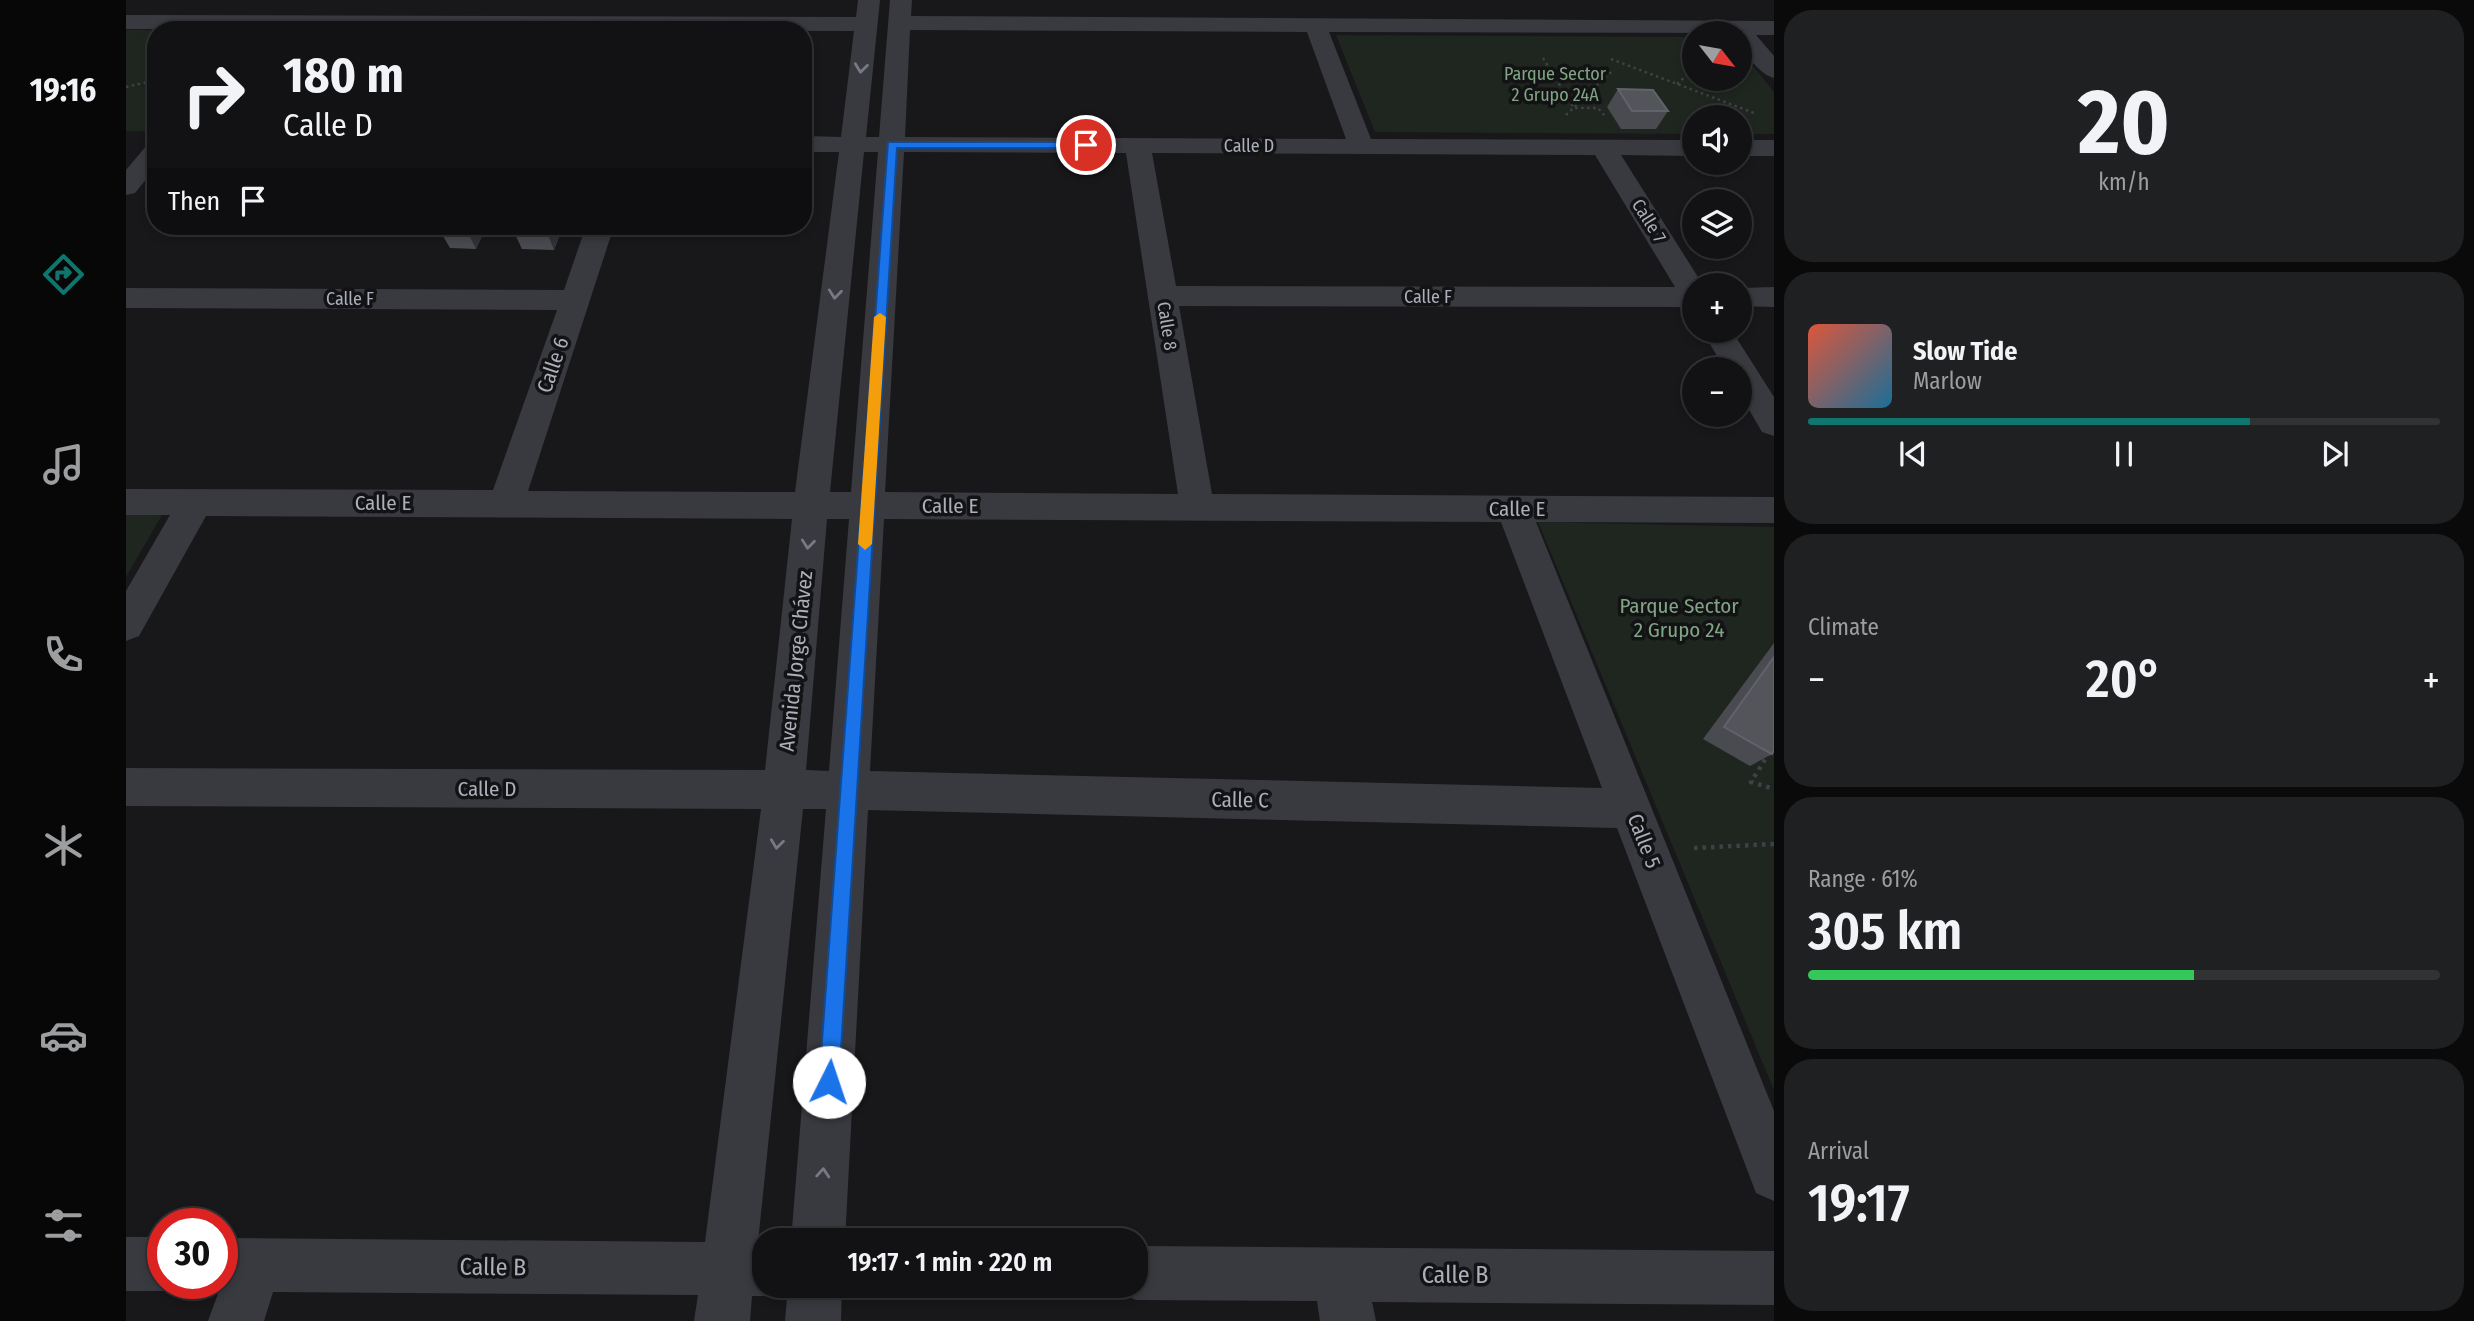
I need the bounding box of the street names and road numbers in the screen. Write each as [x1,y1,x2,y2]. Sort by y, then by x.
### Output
street label: Calle D [1224,135,1274,157]
street label: Calle 7 [1627,195,1671,247]
street label: Calle F [1404,286,1452,308]
street label: Calle F [326,288,374,310]
street label: Calle 8 [1152,300,1182,352]
street label: Calle 6 [531,334,575,396]
street label: Calle E [355,490,411,516]
street label: Calle E [922,493,978,519]
street label: Calle E [1489,496,1545,522]
street label: Avenida Jorge Chávez [774,569,818,753]
street label: Calle D [457,776,517,802]
street label: Calle C [1211,787,1269,814]
street label: Calle 5 [1622,810,1666,872]
street label: Calle B [459,1252,527,1282]
street label: Calle B [1422,1261,1488,1289]

